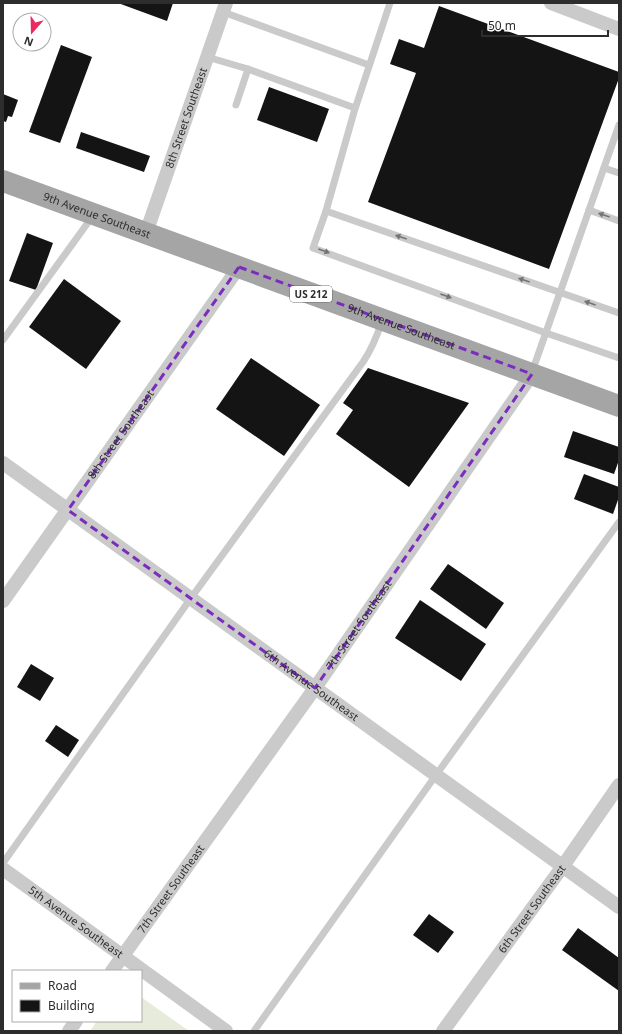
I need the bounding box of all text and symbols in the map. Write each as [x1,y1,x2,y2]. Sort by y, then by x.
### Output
north arrow [12,12,52,52]
scale bar [482,12,608,38]
text: 50 m [488,17,516,34]
text: N [22,33,35,50]
street label: 8th Street Southeast [161,65,210,170]
street label: 9th Avenue Southeast [41,188,153,241]
one-way arrow [598,212,610,218]
one-way arrow [395,234,407,240]
one-way arrow [318,249,330,255]
one-way arrow [517,277,529,283]
road number: US 212 [290,286,332,302]
one-way arrow [440,293,452,299]
street label: 9th Avenue Southeast [346,299,457,353]
one-way arrow [583,300,595,306]
street label: 8th Street Southeast [84,387,157,482]
street label: 7th Street Southeast [322,577,394,672]
street label: 6th Avenue Southeast [261,646,362,724]
street label: 7th Street Southeast [134,841,207,936]
street label: 6th Street Southeast [494,861,569,956]
street label: 5th Avenue Southeast [26,882,126,961]
legend [12,970,142,1022]
text: Road [48,977,77,994]
text: Building [48,997,95,1014]

